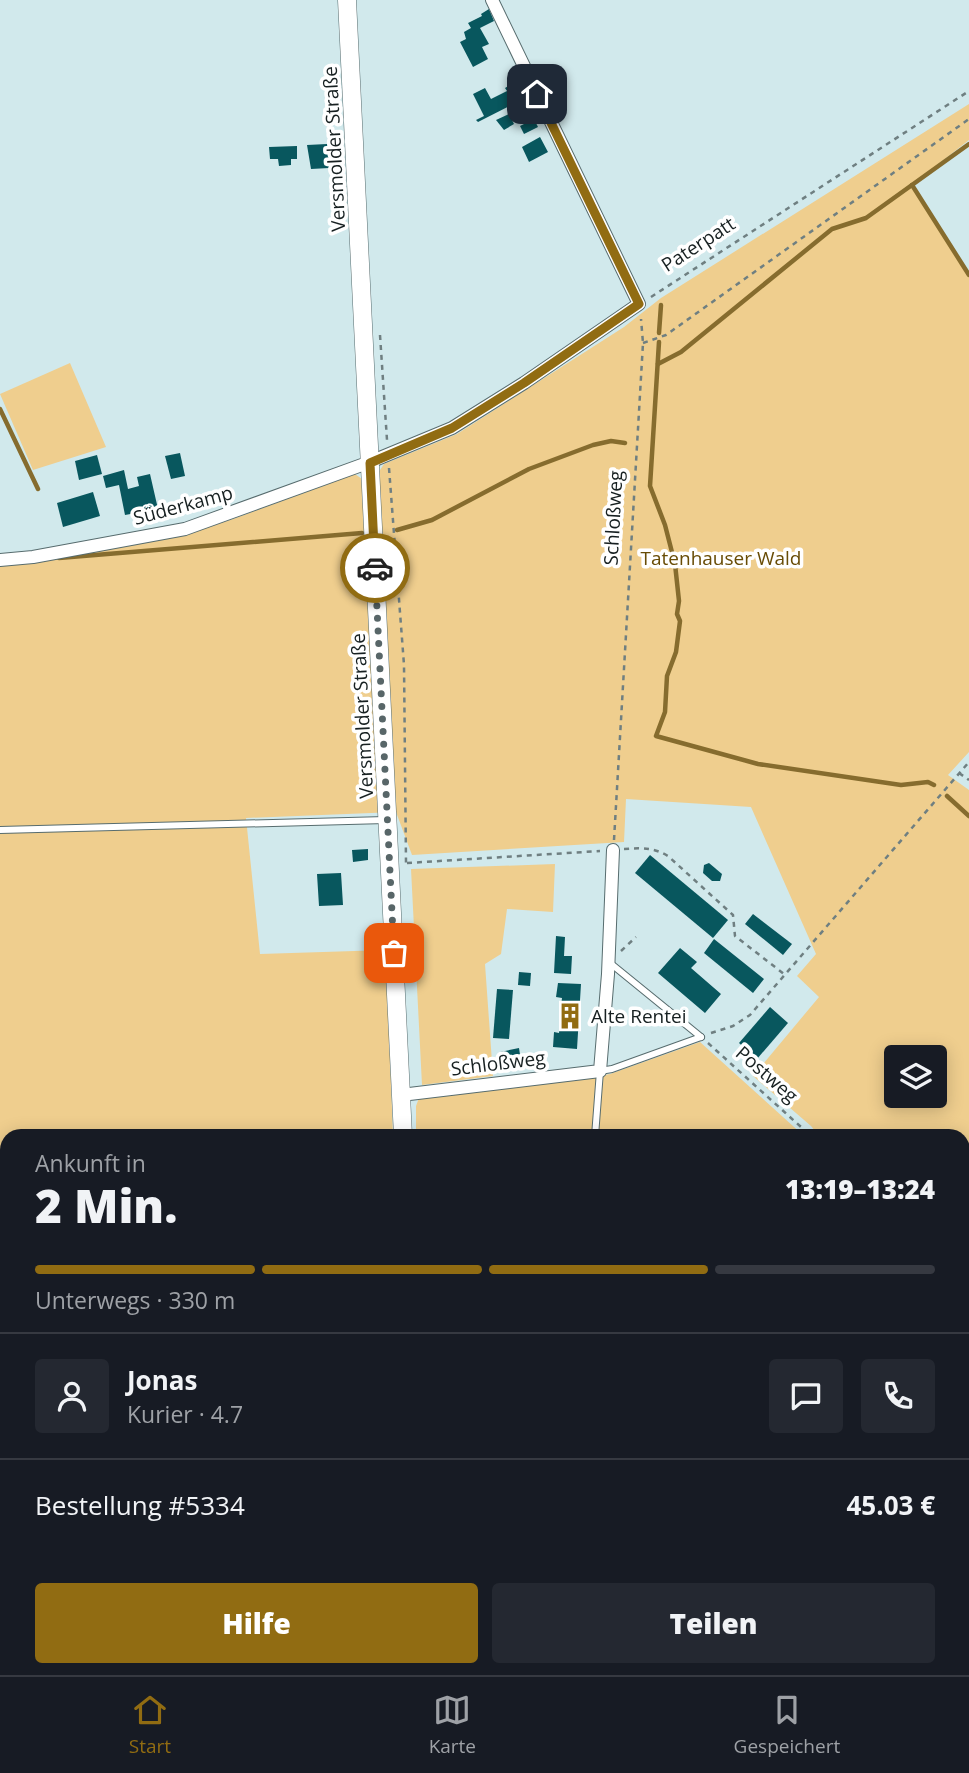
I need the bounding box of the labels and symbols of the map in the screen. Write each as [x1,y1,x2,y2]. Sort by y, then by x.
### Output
pin [507,64,567,124]
street label: Versmolder Straße [317,66,351,232]
street label: Paterpatt [656,210,740,277]
street label: Schloßweg [598,470,628,566]
street label: Süderkamp [130,479,236,531]
courier [340,533,410,603]
park label: Tatenhauser Wald [641,545,801,571]
street label: Versmolder Straße [345,633,379,799]
pin [364,923,424,983]
building icon: Alte Rentei [555,1001,585,1031]
place label: Alte Rentei [591,1003,686,1029]
street label: Postweg [730,1040,804,1108]
street label: Schloßweg [449,1044,547,1082]

